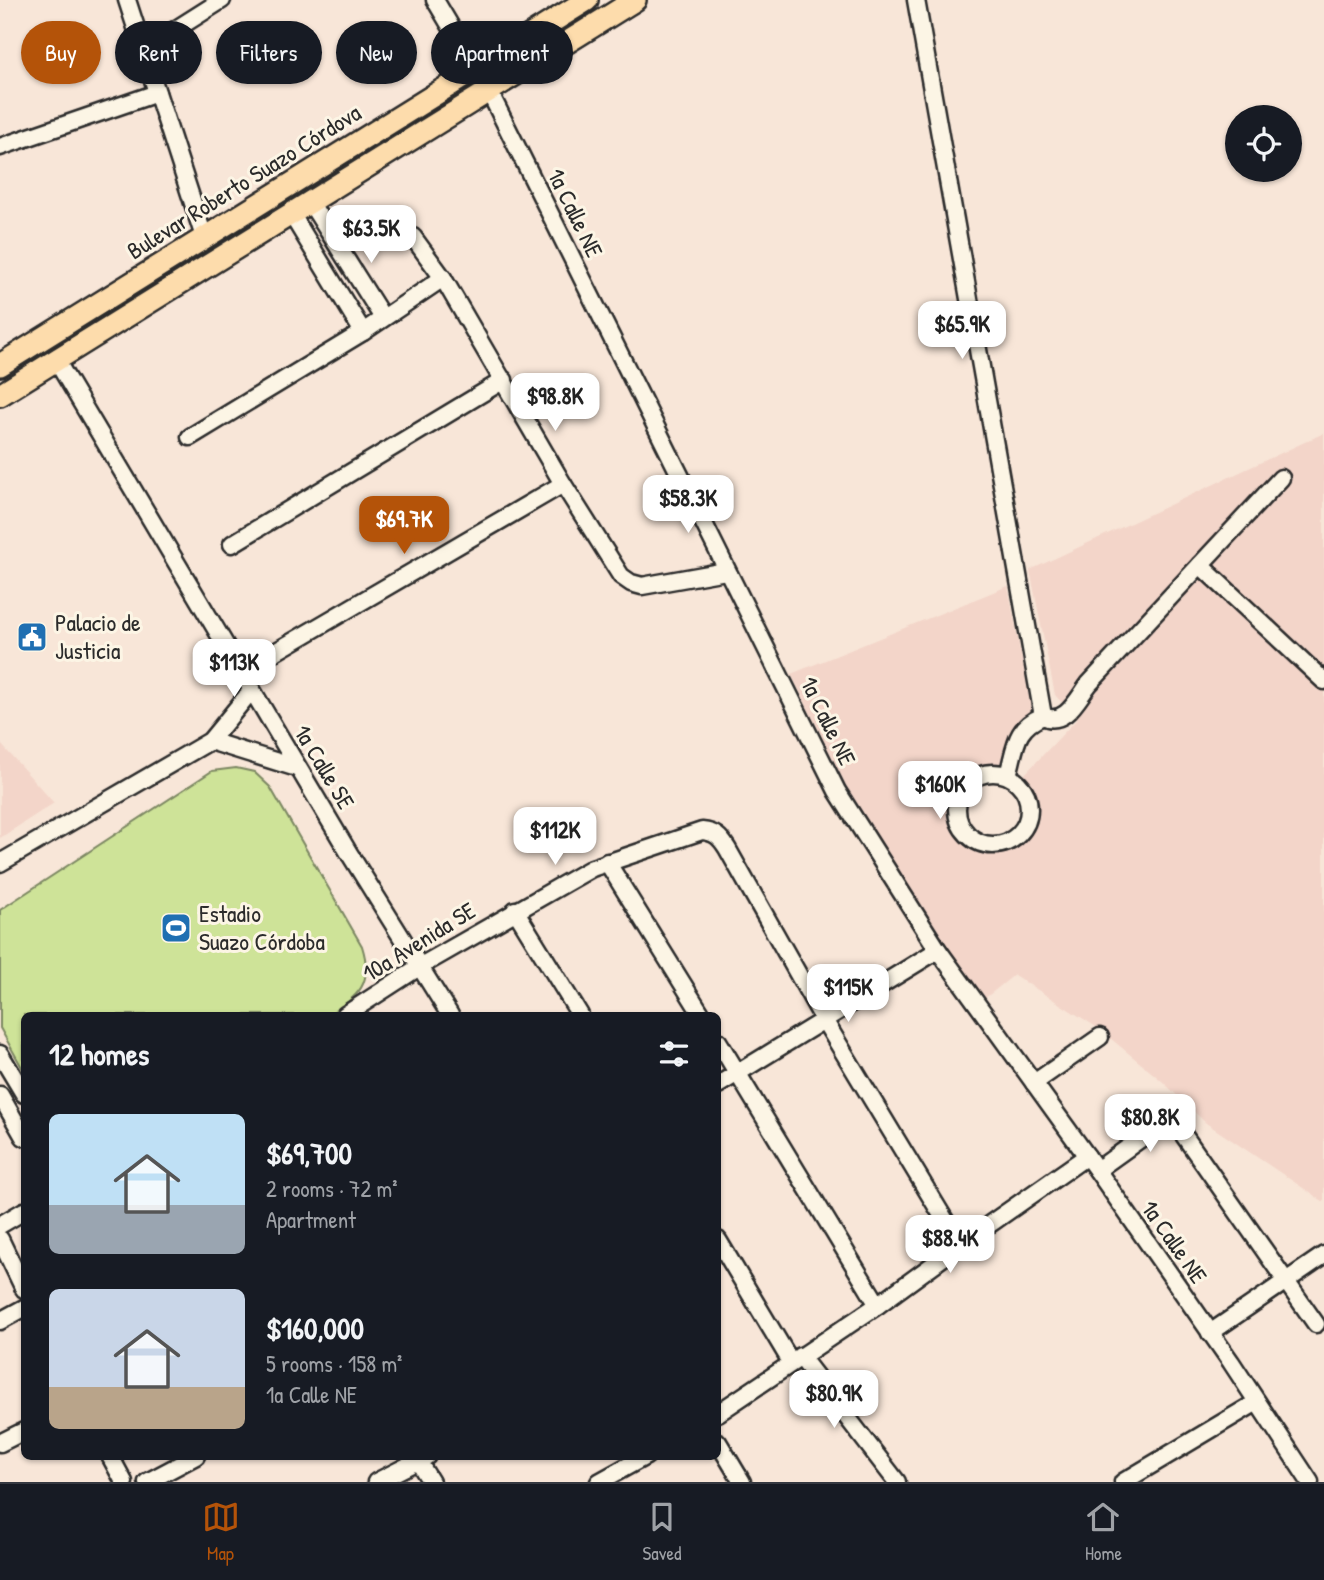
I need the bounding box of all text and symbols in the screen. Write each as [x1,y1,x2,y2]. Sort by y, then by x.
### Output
chip: Buy [21,21,101,84]
chip: Rent [115,21,202,84]
chip: Filters [216,21,322,84]
chip: New [336,21,417,84]
chip: Apartment [431,21,573,84]
street label: Bulevar Roberto Suazo Córdova [121,96,366,266]
map controls [1225,105,1302,182]
button: locate [1225,105,1302,182]
street label: 1a Calle NE [541,163,611,263]
pin: $63.5K [314,205,428,265]
text: $63.5K [342,212,400,243]
pin: $65.9K [905,302,1019,361]
text: $65.9K [934,308,990,339]
pin: $98.8K [498,374,612,433]
text: $98.8K [527,380,583,411]
pin: $58.3K [631,476,745,535]
text: $58.3K [659,482,717,513]
pin: $69.7K [347,496,461,556]
text: $69.7K [375,503,433,534]
place label: Palacio de Justicia [55,606,141,666]
public building icon: Palacio de Justicia [15,620,49,654]
pin: $113K [185,640,283,699]
text: $113K [209,646,259,677]
street label: 1a Calle NE [794,671,864,771]
street label: 1a Calle SE [287,718,363,815]
pin: $160K [891,762,989,821]
text: $160K [914,768,966,799]
pin: $112K [506,808,604,867]
text: $112K [529,814,581,845]
street label: 10a Avenida SE [356,894,481,988]
place label: Estadio Suazo Córdoba [199,897,325,957]
sports icon: Estadio Suazo Córdoba [159,911,193,945]
pin: $115K [799,964,897,1024]
text: $115K [823,971,873,1002]
text: 12 homes [49,1034,149,1074]
icon: filters [655,1035,693,1073]
pin: $80.8K [1093,1094,1207,1154]
text: $80.8K [1121,1101,1179,1132]
text: $69,700 [266,1133,352,1173]
icon: home [105,1142,189,1226]
text: 2 rooms · 72 m² [266,1173,398,1204]
street label: 1a Calle NE [1134,1193,1215,1290]
text: Apartment [266,1204,356,1235]
pin: $88.4K [893,1216,1007,1275]
text: $88.4K [921,1222,979,1253]
text: $160,000 [266,1308,364,1348]
icon: home [105,1317,189,1401]
text: 5 rooms · 158 m² [266,1348,402,1379]
pin: $80.9K [777,1370,891,1430]
text: $80.9K [805,1377,863,1408]
text: 1a Calle NE [266,1379,357,1410]
tab: Map [202,1498,240,1566]
tab: Saved [643,1498,681,1566]
tab: Home [1084,1498,1122,1566]

